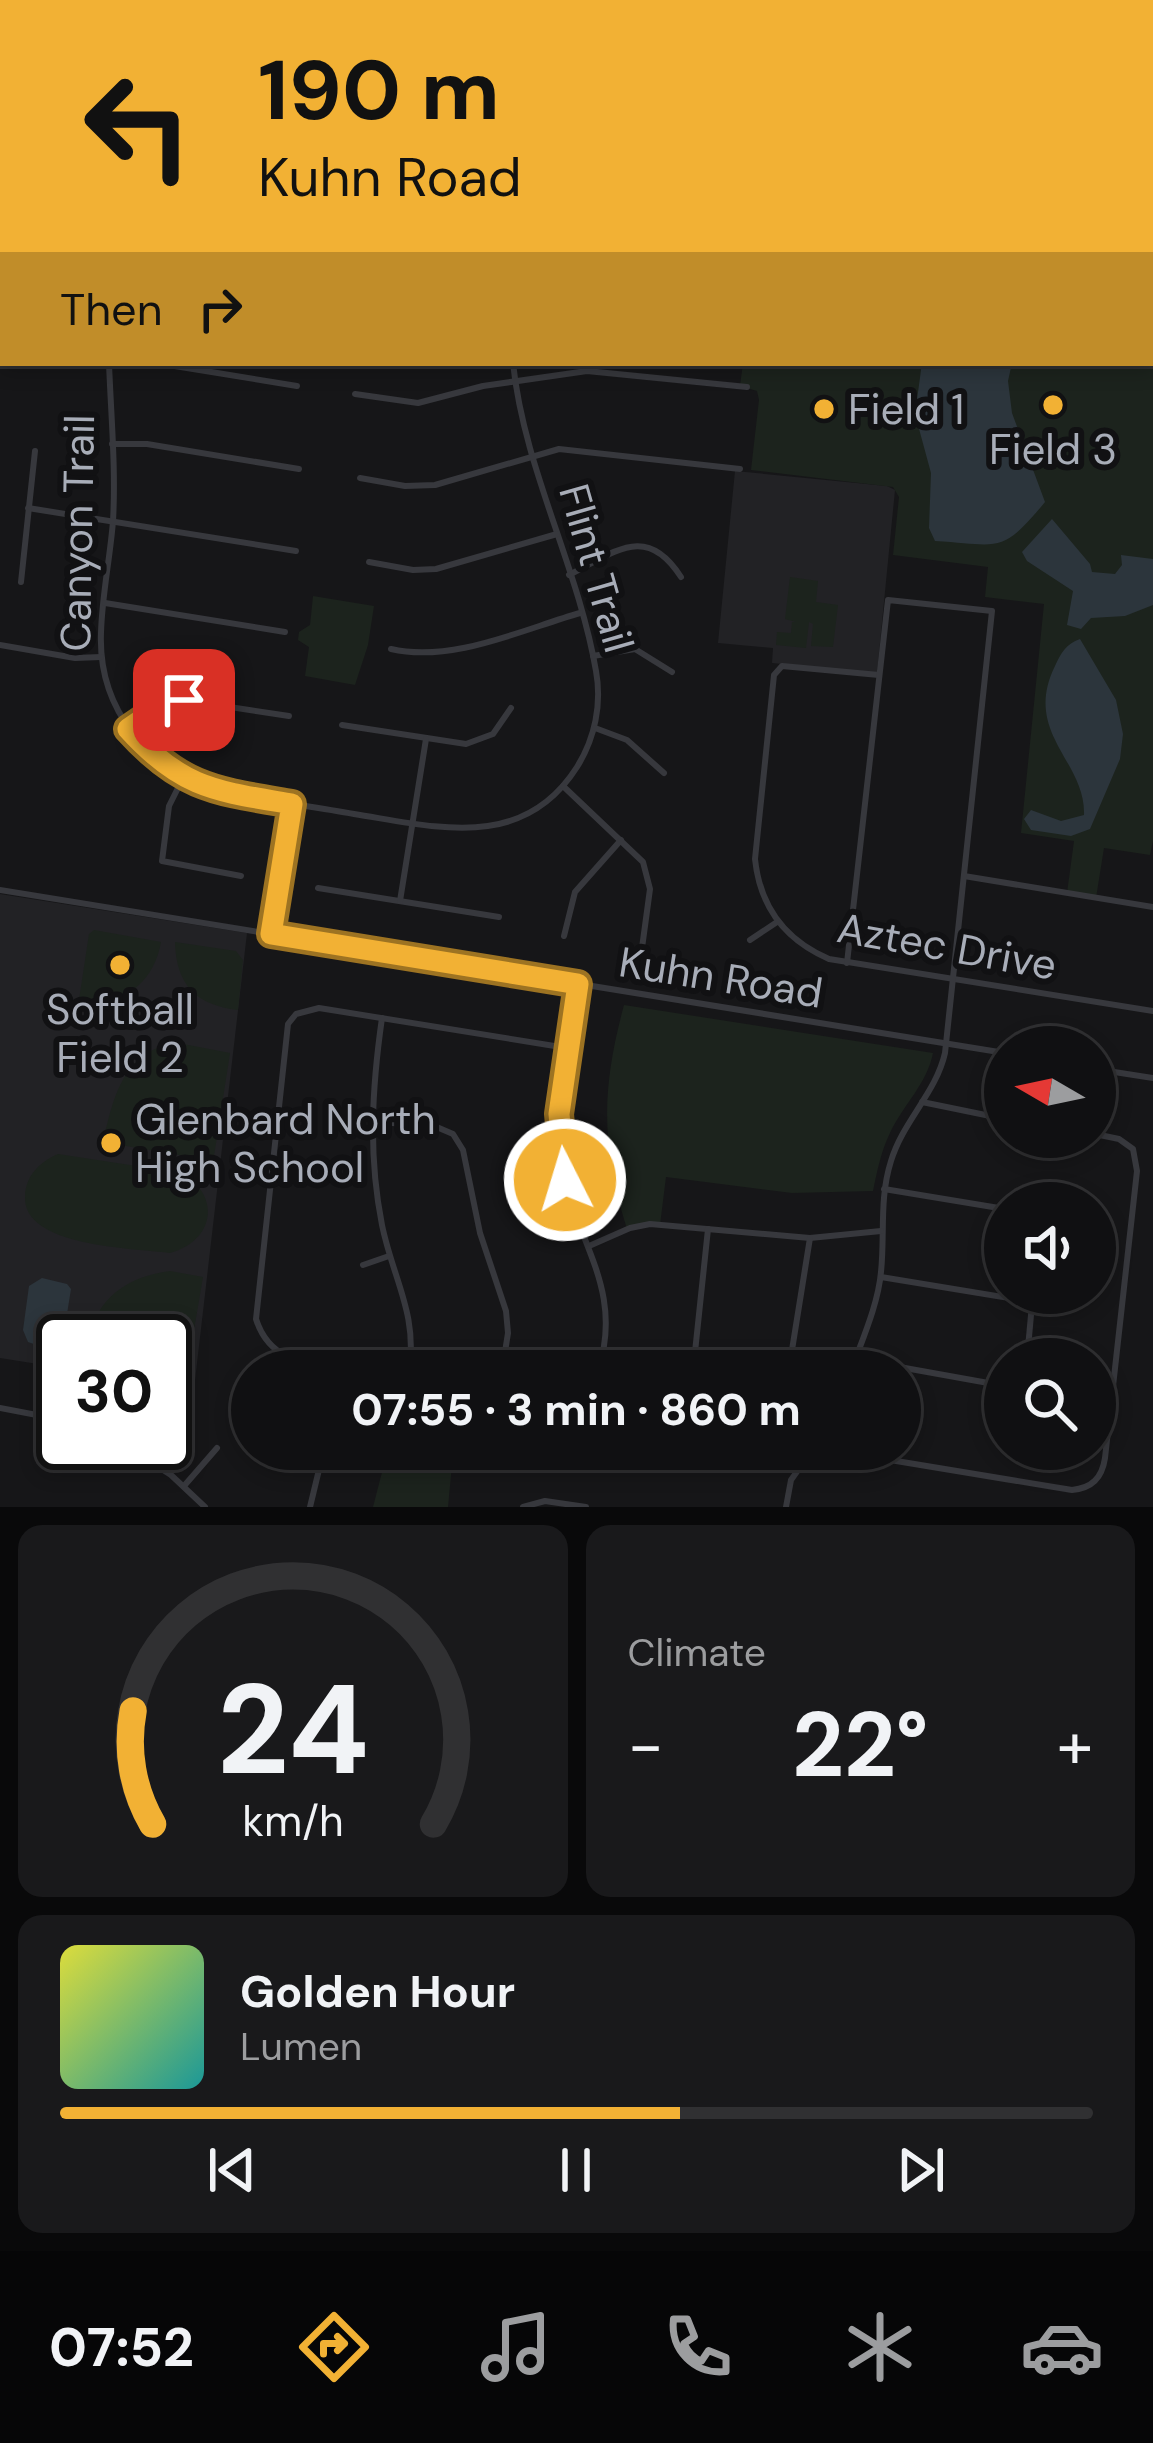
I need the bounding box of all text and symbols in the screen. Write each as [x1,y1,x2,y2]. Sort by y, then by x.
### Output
text: 190 m [258,36,500,145]
icon: left [60,48,216,204]
text: Kuhn Road [258,142,522,213]
icon: right [187,276,253,342]
text: Then [60,280,163,339]
place label: Field 1 [848,382,964,437]
marker: Field 3 [1040,392,1066,418]
marker: Field 1 [811,396,837,422]
street label: Canyon Trail [48,414,107,652]
place label: Field 3 [989,422,1117,477]
street label: Flint Trail [546,478,647,659]
pin [133,649,235,751]
icon: arrive [151,667,217,733]
street label: Aztec Drive [833,900,1061,993]
street label: Kuhn Road [615,934,827,1021]
marker: Softball Field 2 [107,952,133,978]
place label: Softball Field 2 [46,982,194,1085]
north arrow [984,1026,1116,1158]
map controls [984,1026,1116,1470]
place label: Glenbard North High School [135,1092,436,1195]
position arrow [502,1117,628,1243]
marker: Glenbard North High School [98,1130,124,1156]
button: sound [984,1182,1116,1314]
speed limit sign: 30 [36,1314,192,1470]
button: search [984,1338,1116,1470]
text: 07:55 · 3 min · 860 m [351,1380,801,1439]
text: Climate [628,1627,766,1678]
text: 24 [217,1649,369,1812]
text: 22° [792,1687,929,1804]
text: − [628,1703,664,1788]
text: + [1057,1703,1093,1788]
text: km/h [242,1793,343,1849]
text: Golden Hour [240,1962,515,2021]
text: Lumen [240,2021,362,2072]
icon: previous [199,2137,265,2203]
icon: pause [543,2137,609,2203]
icon: next [888,2137,954,2203]
icon: directions [292,2305,376,2389]
icon: music [474,2305,558,2389]
icon: phone [656,2305,740,2389]
icon: climate [838,2305,922,2389]
icon: car [1020,2305,1104,2389]
text: 07:52 [49,2312,194,2383]

